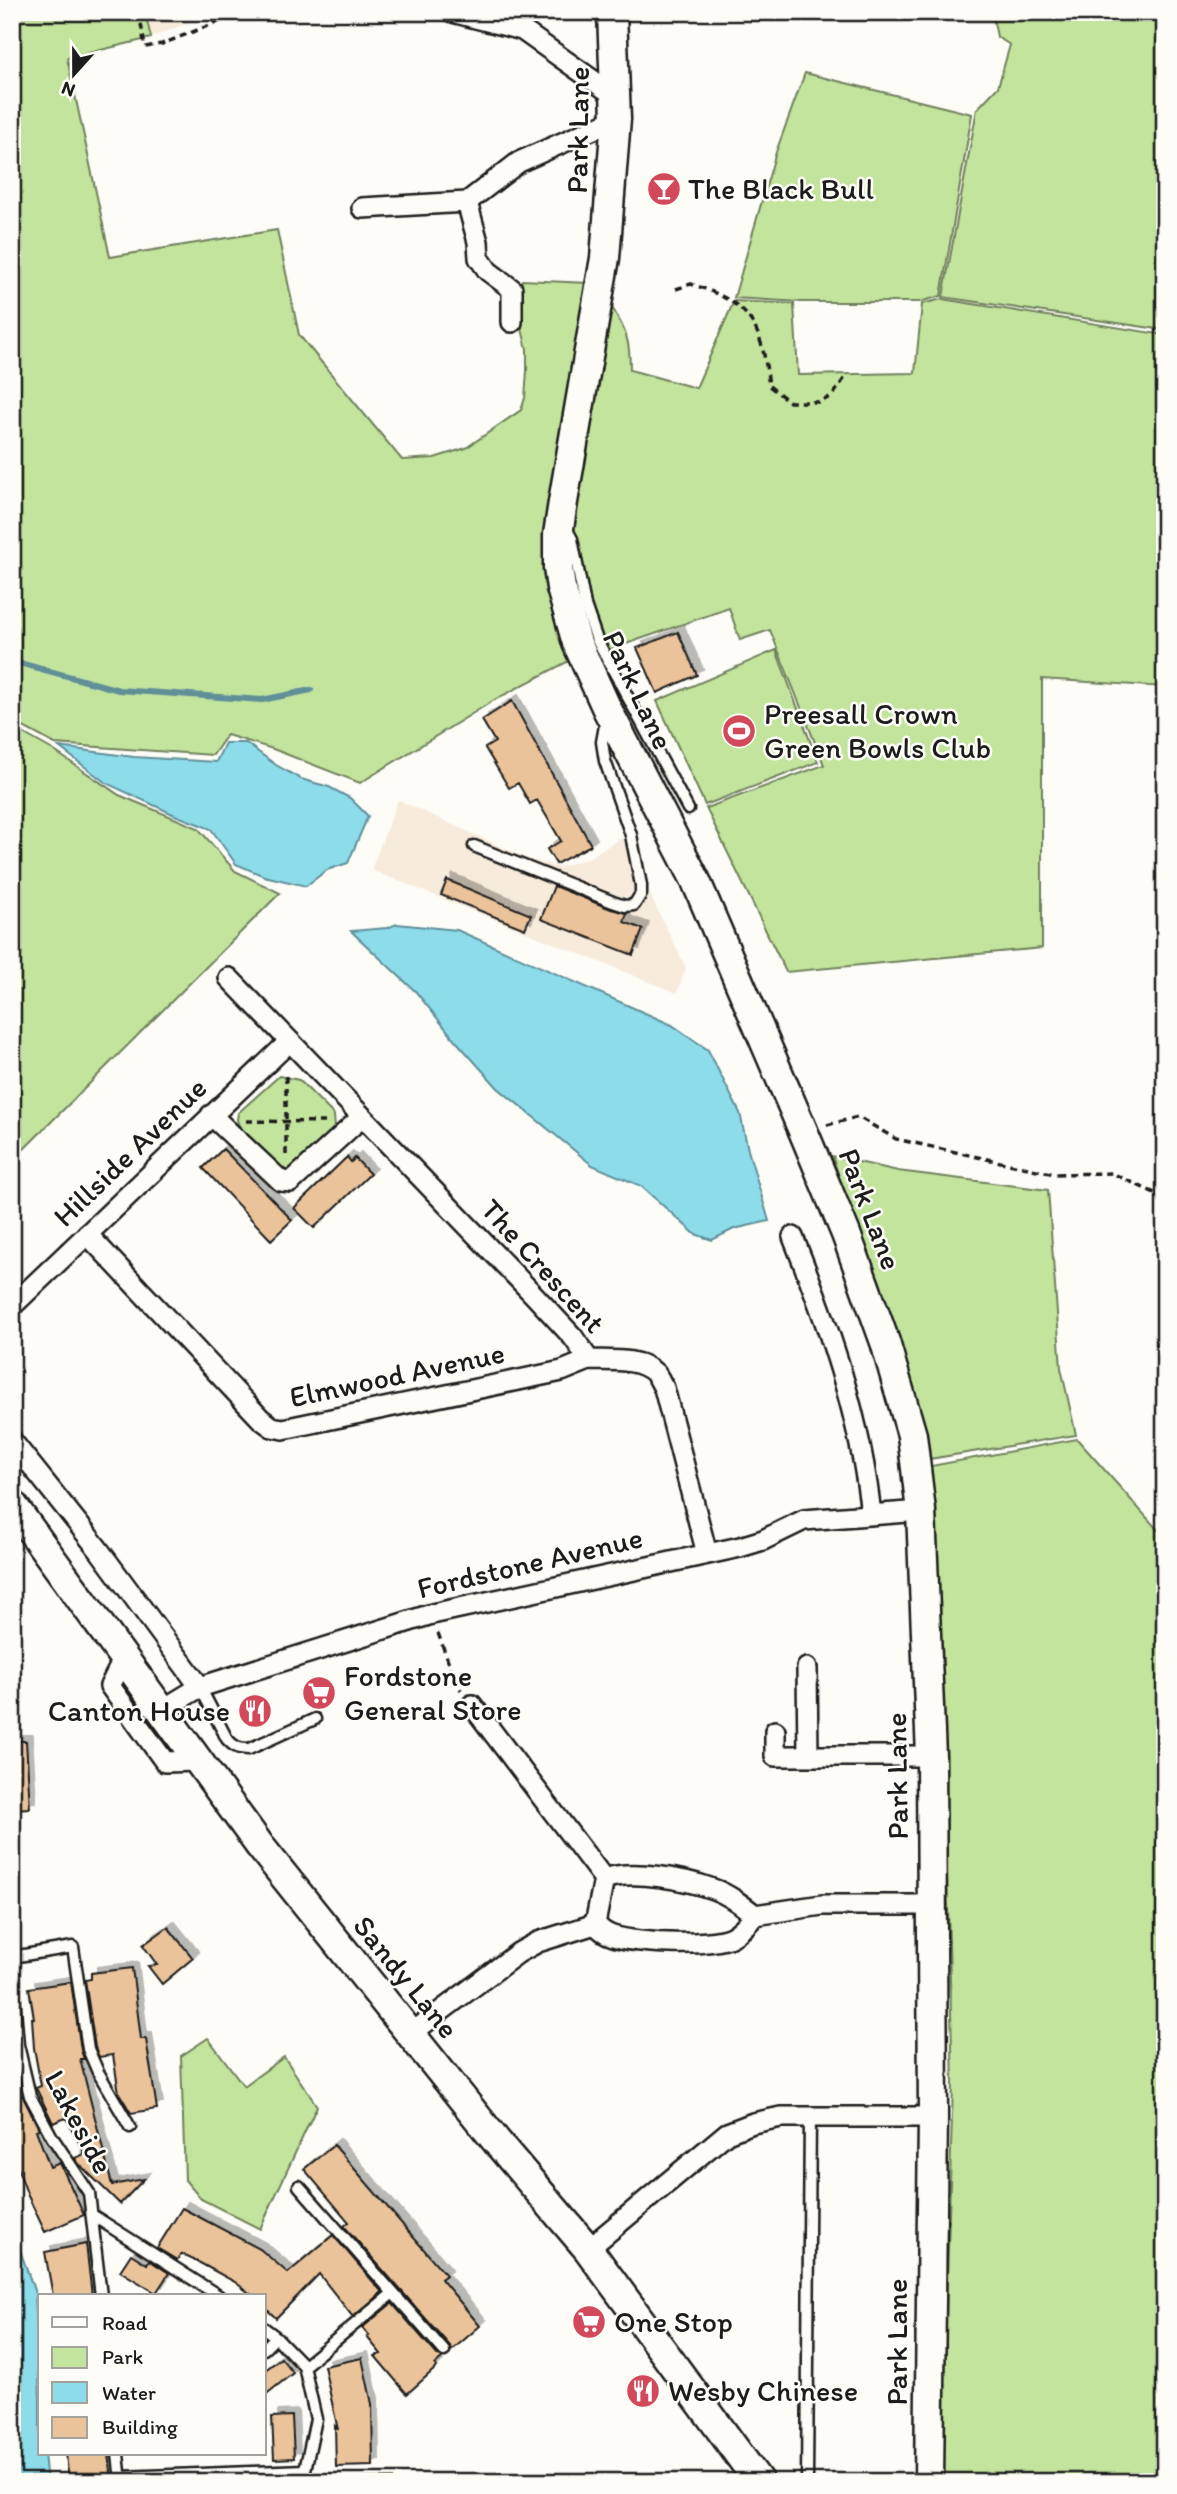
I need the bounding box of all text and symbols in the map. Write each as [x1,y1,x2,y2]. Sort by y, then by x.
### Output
north arrow [38,38,108,108]
street label: Park Lane [558,66,597,194]
text: N [58,76,78,102]
bar icon: The Black Bull [645,170,683,208]
place label: The Black Bull [688,170,874,207]
street label: Park Lane [595,624,682,755]
place label: Preesall Crown Green Bowls Club [764,695,991,766]
sports icon: Preesall Crown Green Bowls Club [720,712,758,750]
street label: Hillside Avenue [45,1069,214,1234]
street label: Park Lane [830,1143,911,1275]
street label: The Crescent [473,1191,613,1341]
street label: Elmwood Avenue [286,1334,508,1415]
street label: Fordstone Avenue [414,1519,646,1606]
place label: Fordstone General Store [344,1657,521,1728]
supermarket icon: Fordstone General Store [300,1674,338,1712]
place label: Canton House [48,1692,230,1729]
restaurant icon: Canton House [236,1692,274,1730]
street label: Park Lane [877,1712,916,1840]
street label: Sandy Lane [346,1908,467,2046]
street label: Lakeside [37,2064,122,2180]
street label: Park Lane [878,2278,915,2406]
legend [38,2294,266,2456]
supermarket icon: One Stop [570,2303,608,2341]
place label: One Stop [614,2303,733,2340]
text: Road [102,2310,148,2335]
text: Park [102,2344,144,2369]
restaurant icon: Wesby Chinese [624,2372,662,2410]
place label: Wesby Chinese [668,2372,858,2409]
text: Water [102,2380,156,2405]
text: Building [102,2414,178,2439]

